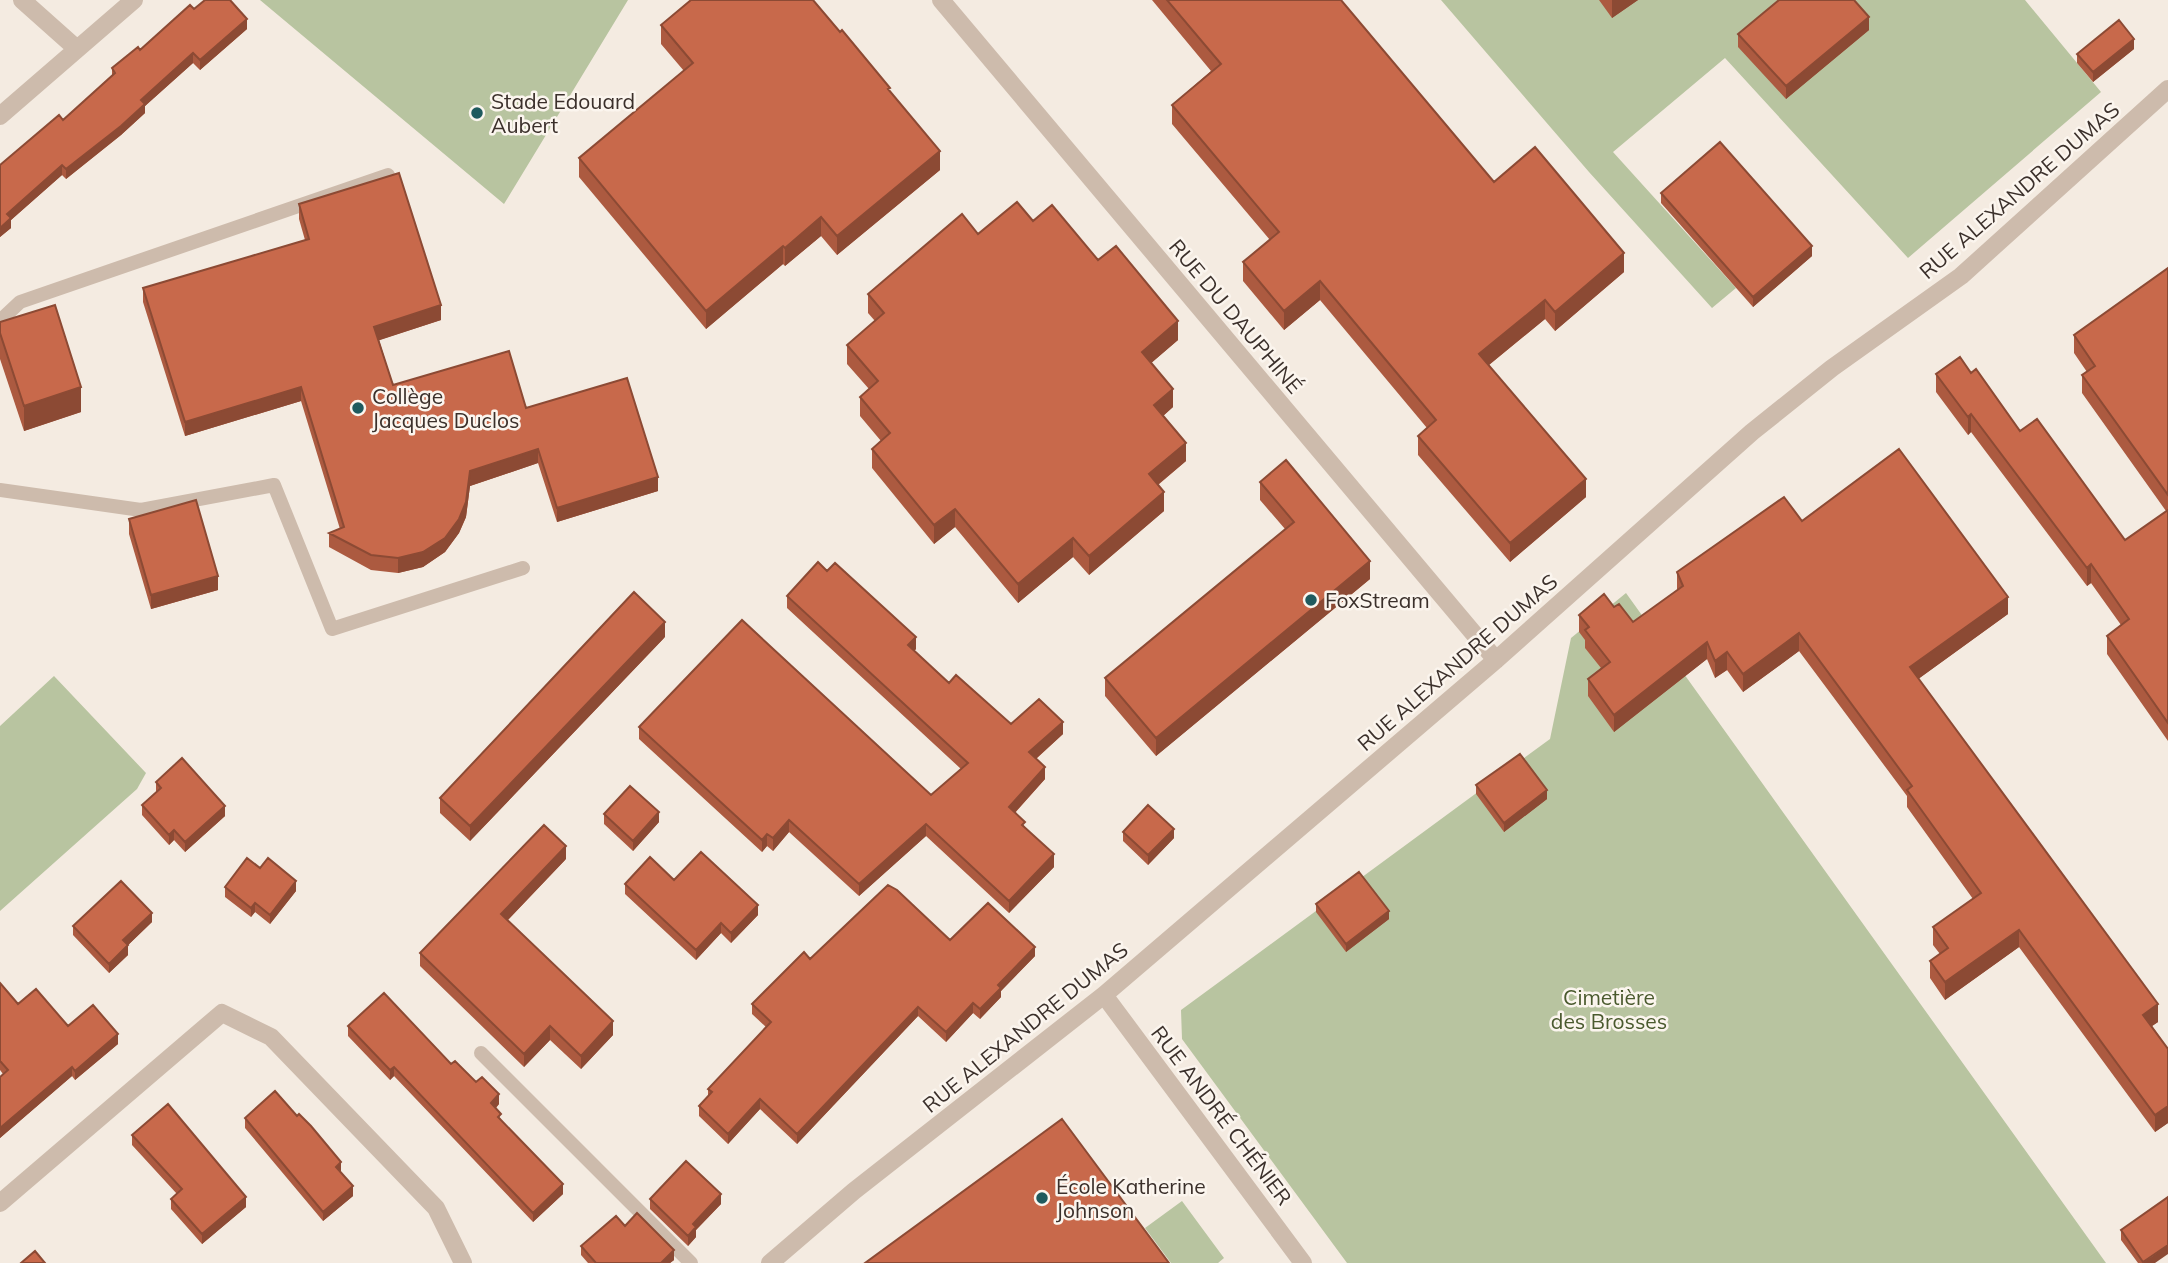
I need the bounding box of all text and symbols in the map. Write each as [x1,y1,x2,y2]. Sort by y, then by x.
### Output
place label: Stade Edouard Aubert [491,88,635,138]
street label: RUE ALEXANDRE DUMAS [1914,96,2124,284]
marker: Stade Edouard Aubert [469,105,485,121]
street label: RUE DU DAUPHINÉ [1164,234,1308,398]
place label: Collège Jacques Duclos [372,383,519,433]
marker: Collège Jacques Duclos [350,400,366,416]
street label: RUE ALEXANDRE DUMAS [1352,568,1562,756]
place label: FoxStream [1325,587,1430,613]
marker: FoxStream [1303,592,1319,608]
street label: RUE ALEXANDRE DUMAS [917,936,1133,1118]
park label: Cimetière des Brosses [1551,984,1667,1034]
street label: RUE ANDRÉ CHÉNIER [1146,1020,1298,1210]
place label: École Katherine Johnson [1056,1173,1206,1223]
marker: École Katherine Johnson [1034,1190,1050,1206]

